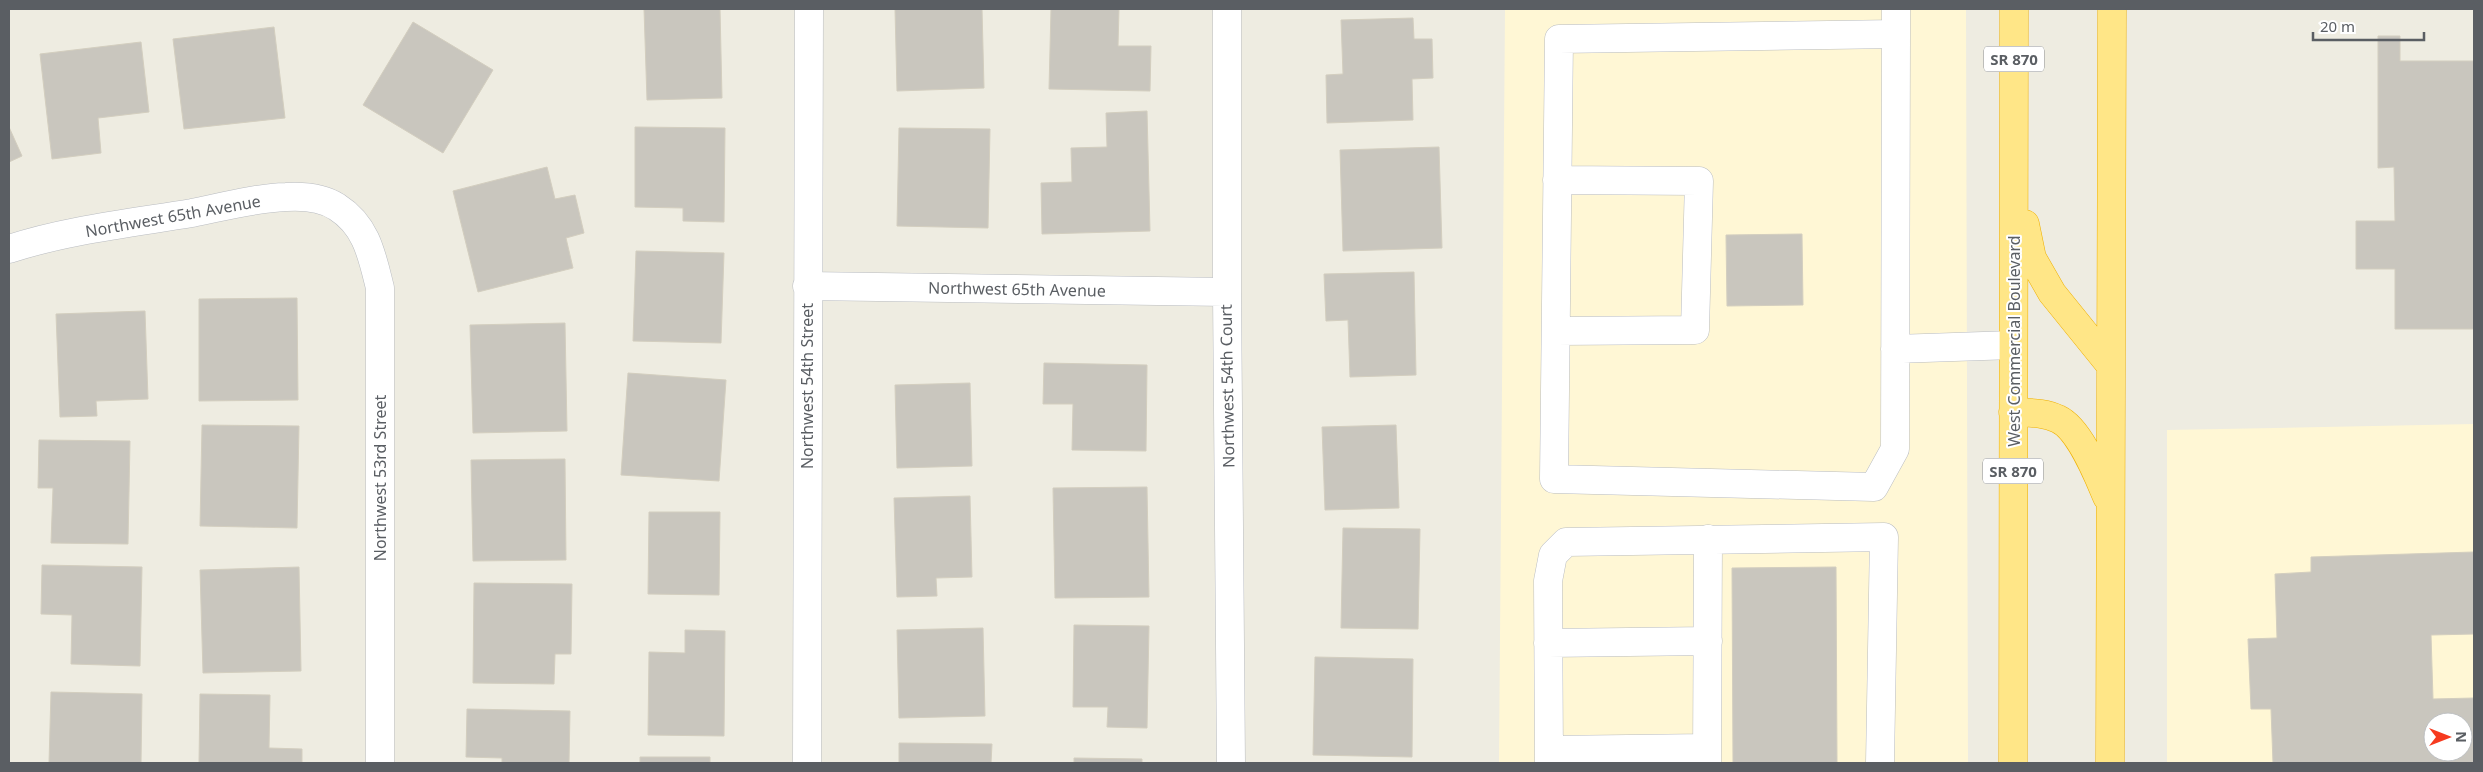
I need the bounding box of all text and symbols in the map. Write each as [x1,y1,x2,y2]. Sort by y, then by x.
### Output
scale bar [2313,10,2424,42]
text: 20 m [2320,16,2355,36]
road number: SR 870 [1984,46,2044,72]
street label: Northwest 65th Avenue [84,190,262,242]
street label: West Commercial Boulevard [2003,235,2025,447]
street label: Northwest 65th Avenue [928,276,1106,302]
street label: Northwest 54th Street [796,303,818,469]
street label: Northwest 54th Court [1215,304,1239,468]
street label: Northwest 53rd Street [369,394,391,561]
road number: SR 870 [1983,458,2043,484]
north arrow [2423,712,2473,762]
text: N [2452,731,2471,743]

